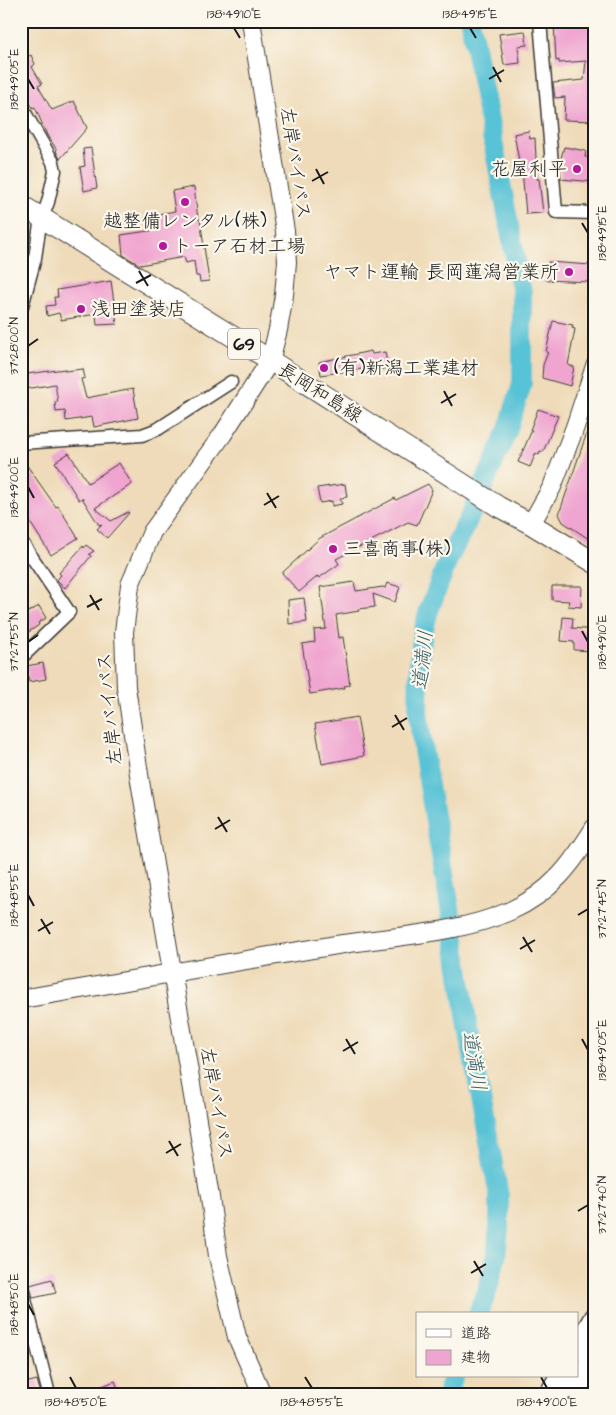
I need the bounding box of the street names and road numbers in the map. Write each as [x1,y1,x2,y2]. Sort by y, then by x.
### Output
street label: 左岸バイパス [273,105,317,221]
road number: 69 [228,328,260,359]
street label: 長岡和島線 [273,356,367,430]
street label: 左岸バイパス [91,651,129,767]
street label: 左岸バイパス [193,1045,239,1161]

